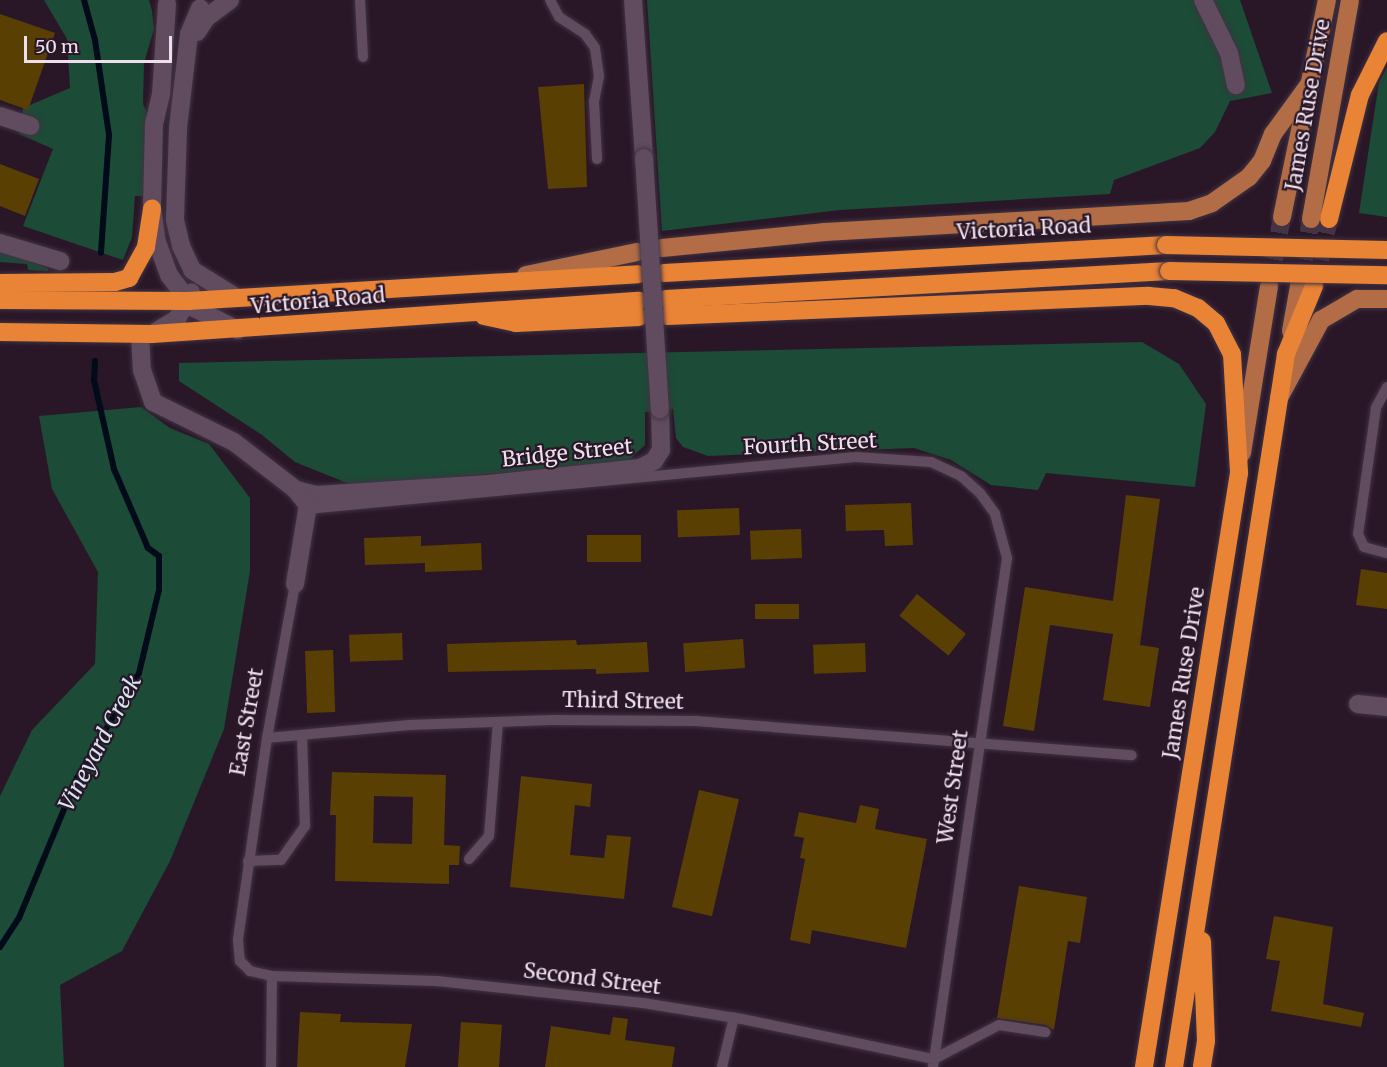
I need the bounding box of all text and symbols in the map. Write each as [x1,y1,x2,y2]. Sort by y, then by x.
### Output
street label: James Ruse Drive [1280,17,1336,193]
scale bar [27,24,176,62]
text: 50 m [35,35,79,58]
street label: Victoria Road [956,213,1092,245]
street label: Victoria Road [250,283,386,319]
street label: Fourth Street [743,428,877,460]
street label: Bridge Street [500,434,634,472]
street label: James Ruse Drive [1158,585,1210,761]
street label: East Street [225,666,269,778]
water label: Vineyard Creek [53,670,147,816]
street label: Third Street [562,687,684,715]
street label: West Street [933,728,973,846]
street label: Second Street [522,958,662,1000]

